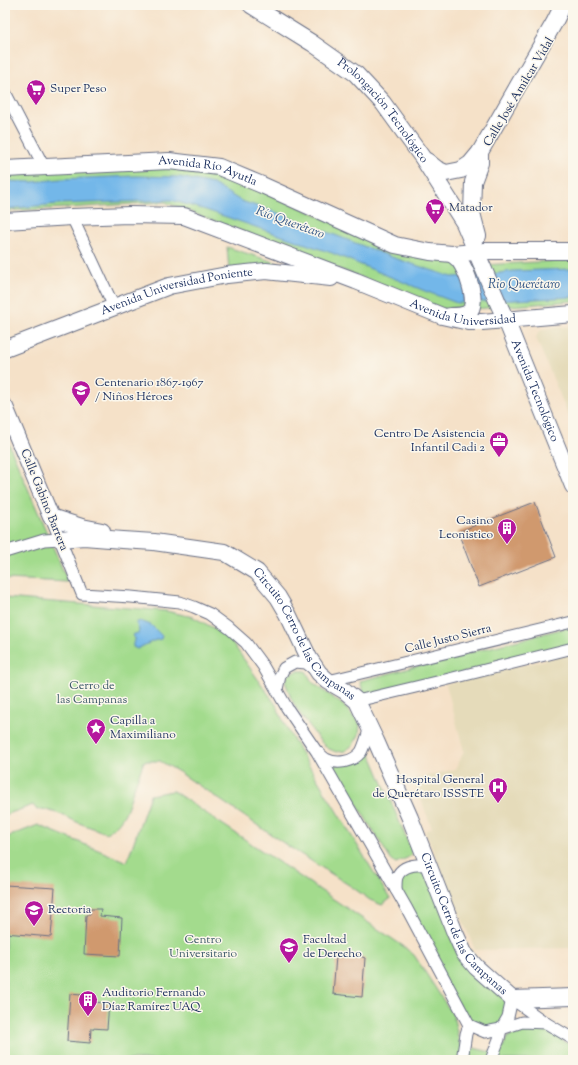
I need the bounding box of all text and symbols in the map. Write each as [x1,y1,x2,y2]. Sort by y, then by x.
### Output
street label: Calle José Amilcar Vidal [479,33,559,150]
street label: Prolongación Tecnológico [333,54,433,167]
supermarket icon: Super Peso [25,78,47,106]
place label: Super Peso [50,80,107,98]
street label: Avenida Río Ayutla [157,152,260,191]
supermarket icon: Matador [424,197,446,225]
place label: Matador [449,199,493,217]
water label: Río Querétaro [253,202,327,244]
street label: Avenida Universidad Poniente [98,263,254,320]
water label: Rio Querétaro [488,276,560,294]
street label: Avenida Universidad [407,295,517,331]
street label: Avenida Tecnológico [506,337,563,445]
place label: Centenario 1867-1967 / Niños Héroes [95,374,204,406]
school or university icon: Centenario 1867-1967 / Niños Héroes [70,379,92,407]
place label: Centro De Asistencia Infantil Cadi 2 [374,425,485,457]
office icon: Centro De Asistencia Infantil Cadi 2 [488,430,510,458]
street label: Calle Gabino Barrera [15,446,73,554]
place label: Casino Leonistico [439,512,493,544]
building icon: Casino Leonistico [496,517,518,545]
street label: Circuito Cerro de las Campanas [248,564,359,705]
street label: Calle Justo Sierra [403,619,494,658]
park label: Cerro de las Campanas [57,677,128,709]
place label: Capilla a Maximiliano [110,712,176,744]
place icon: Capilla a Maximiliano [85,717,107,745]
place label: Hospital General de Querétaro ISSSTE [372,771,485,803]
hospital icon: Hospital General de Querétaro ISSSTE [487,776,509,804]
street label: Circuito Cerro de las Campanas [415,850,511,1000]
school or university icon: Rectoria [23,899,45,927]
place label: Rectoria [48,901,92,919]
park label: Centro Universitario [169,931,238,963]
place label: Facultad de Derecho [303,931,362,963]
school or university icon: Facultad de Derecho [278,936,300,964]
place label: Auditorio Fernando Díaz Ramírez UAQ [102,984,206,1016]
building icon: Auditorio Fernando Díaz Ramírez UAQ [77,989,99,1017]

